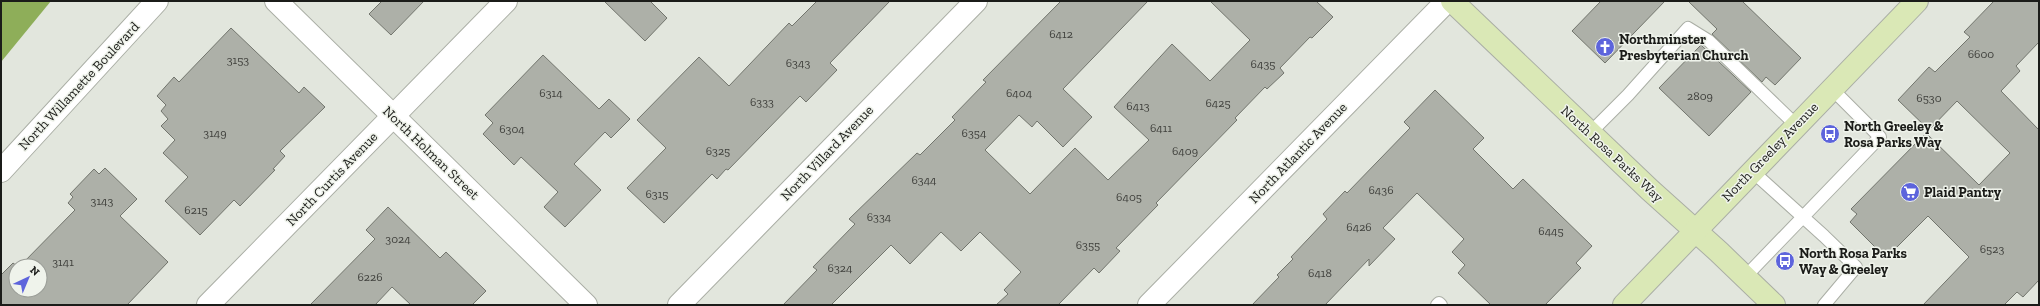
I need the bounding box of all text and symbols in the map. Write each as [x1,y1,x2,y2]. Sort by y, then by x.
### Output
street label: North Willamette Boulevard [15,18,143,154]
house number: 6412 [1049,27,1073,41]
place label: Northminster Presbyterian Church [1619,31,1749,64]
church icon: Northminster Presbyterian Church [1594,36,1616,58]
house number: 6600 [1968,47,1994,61]
house number: 3153 [227,53,249,67]
house number: 6343 [786,56,810,70]
house number: 6435 [1251,57,1275,71]
house number: 6314 [539,86,563,100]
house number: 6404 [1006,86,1033,100]
house number: 2809 [1687,89,1713,103]
house number: 6530 [1916,91,1942,105]
house number: 6333 [750,95,774,109]
house number: 6425 [1205,96,1231,110]
street label: North Greeley Avenue [1718,98,1822,205]
house number: 6413 [1126,99,1150,113]
street label: North Atlantic Avenue [1245,99,1351,207]
street label: North Villard Avenue [777,101,877,204]
street label: North Rosa Parks Way [1557,102,1667,206]
street label: North Holman Street [379,103,483,204]
place label: North Greeley & Rosa Parks Way [1844,118,1944,151]
house number: 6411 [1150,121,1172,135]
house number: 6304 [499,122,525,136]
bus stop icon: North Greeley & Rosa Parks Way [1819,123,1841,145]
house number: 3149 [203,126,227,140]
house number: 6354 [962,126,987,140]
street label: North Curtis Avenue [283,128,382,230]
house number: 6325 [706,144,730,158]
house number: 6409 [1172,144,1198,158]
house number: 6344 [911,173,937,187]
supermarket icon: Plaid Pantry [1899,181,1921,203]
house number: 6436 [1368,183,1394,197]
place label: Plaid Pantry [1924,184,2002,201]
house number: 6315 [645,187,669,201]
house number: 6405 [1116,190,1142,204]
house number: 3143 [91,194,114,208]
house number: 6215 [184,203,208,217]
house number: 6334 [867,210,892,224]
house number: 6426 [1346,220,1372,234]
house number: 6445 [1538,224,1564,238]
house number: 3024 [385,232,411,246]
house number: 6355 [1076,238,1100,252]
house number: 6523 [1980,242,2004,256]
place label: North Rosa Parks Way & Greeley [1799,245,1908,278]
bus stop icon: North Rosa Parks Way & Greeley [1774,250,1796,272]
house number: 3141 [52,255,74,269]
north arrow [8,258,48,298]
house number: 6324 [828,261,853,275]
text: N [27,264,43,279]
house number: 6418 [1308,266,1332,280]
house number: 6226 [357,270,383,284]

